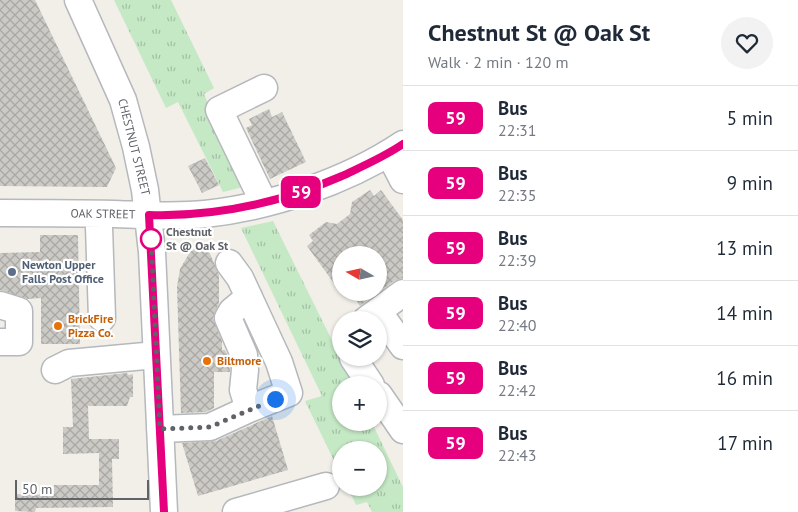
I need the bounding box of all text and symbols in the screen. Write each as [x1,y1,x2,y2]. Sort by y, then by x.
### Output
text: Chestnut St @ Oak St [428,17,650,48]
button: heart [721,17,773,69]
text: Walk · 2 min · 120 m [428,52,568,72]
text: Bus [498,96,527,120]
street label: CHESTNUT STREET [115,97,154,197]
text: 59 [445,106,466,129]
text: 5 min [727,106,773,130]
text: 22:31 [498,120,536,140]
text: Bus [498,161,527,185]
text: 59 [445,171,466,194]
text: 9 min [727,171,773,195]
line badge: 59 [278,176,324,208]
text: 59 [291,180,311,203]
text: 22:35 [498,185,536,205]
street label: OAK STREET [70,205,136,222]
place label: Chestnut St @ Oak St [166,224,229,253]
text: Bus [498,226,527,250]
marker: Chestnut St @ Oak St [140,228,162,250]
text: 59 [445,236,466,259]
text: 13 min [716,236,773,260]
north arrow [332,246,388,301]
map controls [332,246,387,496]
text: 22:39 [498,250,536,270]
place label: Newton Upper Falls Post Office [22,257,104,286]
marker: Newton Upper Falls Post Office [6,266,18,278]
text: Bus [498,291,527,315]
text: 59 [445,301,466,324]
text: 14 min [716,301,773,325]
place label: BrickFire Pizza Co. [68,311,114,340]
button: layers [332,311,387,366]
text: 22:40 [498,315,536,335]
marker: BrickFire Pizza Co. [52,320,64,332]
place label: Biltmore [217,353,261,368]
marker: Biltmore [201,355,213,367]
text: Bus [498,356,527,380]
text: 59 [445,366,466,389]
text: 16 min [716,366,773,390]
button: + [332,376,387,431]
text: 22:42 [498,380,536,400]
your location [263,387,288,412]
text: Bus [498,421,527,445]
text: 59 [445,431,466,454]
text: 17 min [717,431,773,455]
button: − [332,441,387,496]
text: 22:43 [498,445,536,465]
scale bar [15,477,149,500]
text: 50 m [22,480,52,498]

